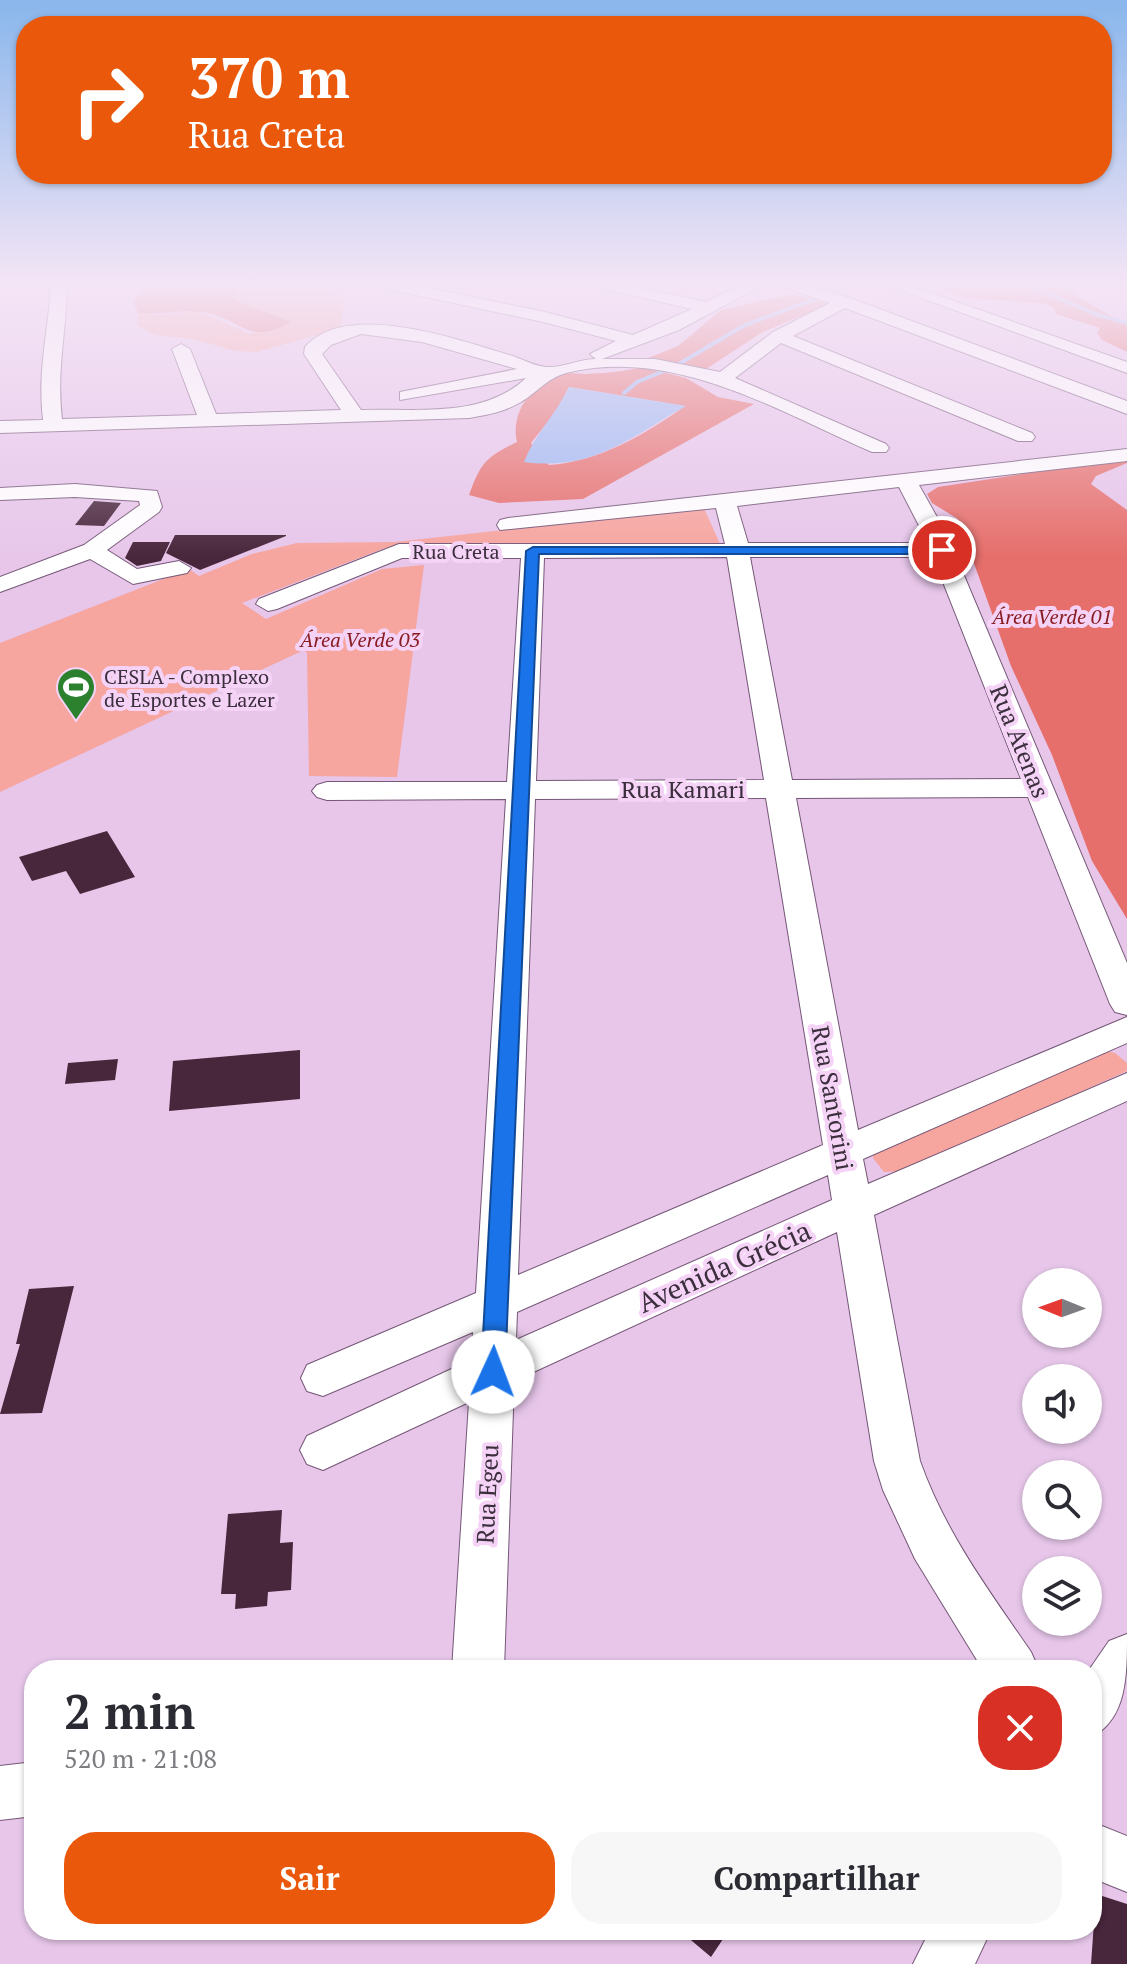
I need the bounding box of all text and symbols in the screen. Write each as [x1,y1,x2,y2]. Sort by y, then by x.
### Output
text: 370 m [188,40,350,114]
icon: right [56,48,160,152]
text: Rua Creta [188,111,345,158]
pin [908,516,976,584]
icon: arrive [920,528,964,572]
street label: Rua Creta [412,538,500,565]
park label: Área Verde 01 [991,603,1112,630]
park label: Área Verde 03 [299,626,420,653]
place label: CESLA - Complexo de Esportes e Lazer [104,663,275,713]
sports icon: CESLA - Complexo de Esportes e Lazer [55,666,97,721]
street label: Rua Atenas [983,680,1057,802]
street label: Rua Kamari [621,773,745,805]
street label: Rua Santorini [805,1023,861,1173]
street label: Avenida Grécia [631,1211,817,1321]
north arrow [1022,1268,1102,1348]
map controls [1022,1268,1102,1636]
position arrow [451,1330,535,1414]
button: sound [1022,1364,1102,1444]
street label: Rua Egeu [468,1443,506,1545]
button: search [1022,1460,1102,1540]
button: layers [1022,1556,1102,1636]
text: 2 min [64,1679,195,1743]
button: close [978,1686,1062,1770]
text: 520 m · 21:08 [64,1741,217,1775]
button: Sair [64,1832,555,1924]
button: Compartilhar [571,1832,1062,1924]

